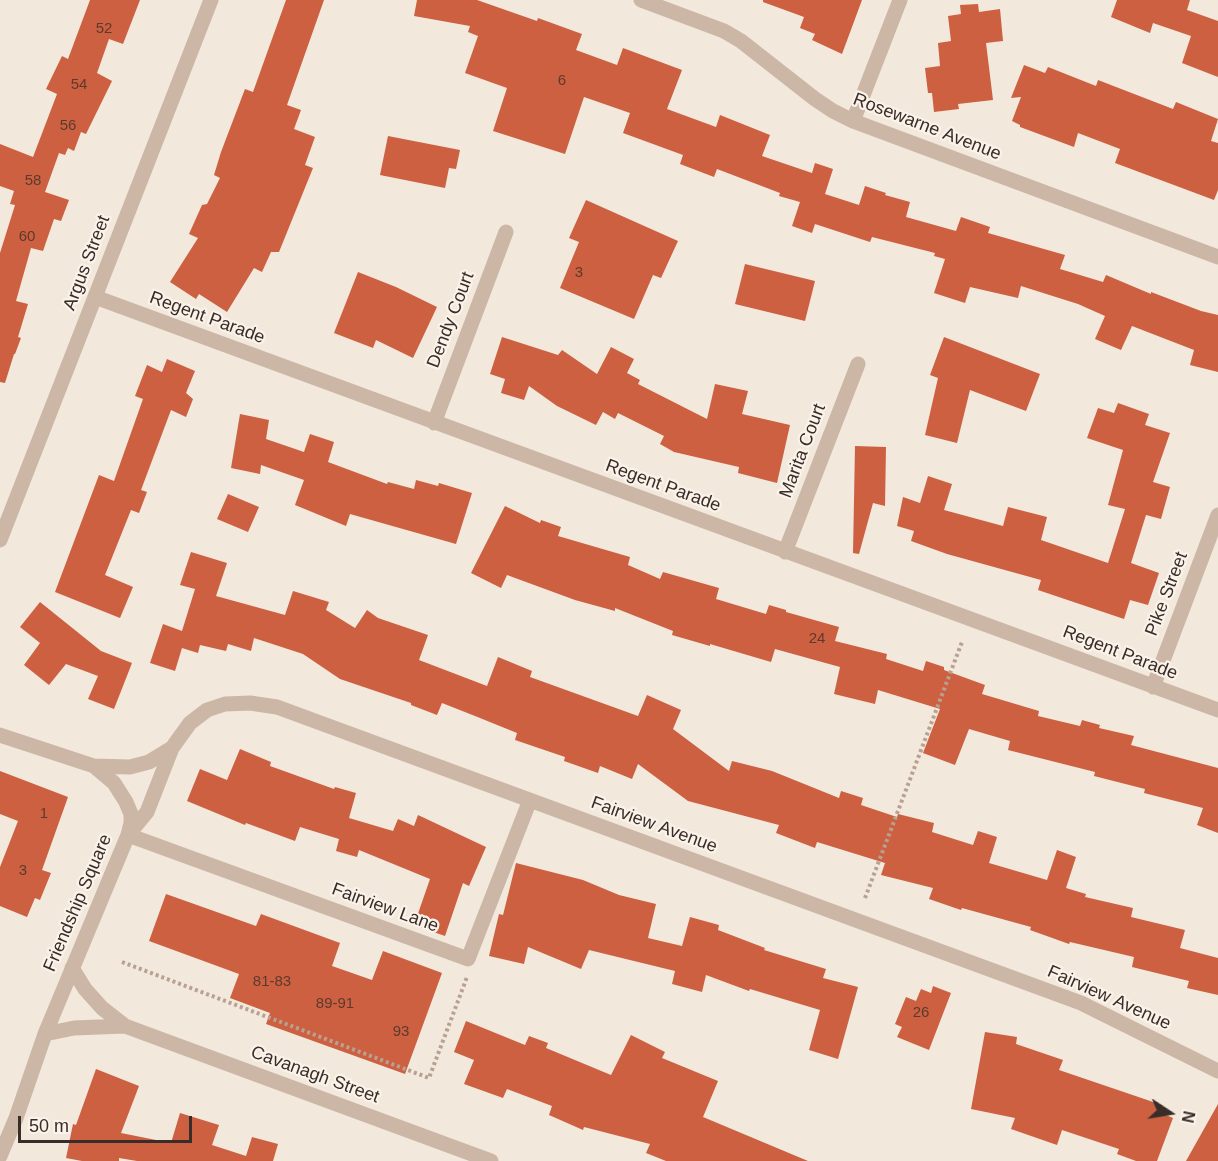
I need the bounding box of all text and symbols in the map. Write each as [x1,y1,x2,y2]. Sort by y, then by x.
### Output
house number: 52 [96,20,112,38]
house number: 6 [558,72,566,90]
house number: 54 [71,76,87,94]
street label: Rosewarne Avenue [850,89,1004,165]
house number: 56 [60,117,76,135]
house number: 58 [25,172,41,190]
street label: Argus Street [59,212,115,314]
house number: 60 [19,228,35,246]
house number: 3 [575,264,583,282]
street label: Dendy Court [423,269,479,371]
street label: Regent Parade [146,287,268,349]
street label: Marita Court [775,401,831,501]
street label: Regent Parade [602,455,724,517]
street label: Pike Street [1141,549,1193,639]
street label: Regent Parade [1060,621,1180,685]
house number: 24 [809,630,825,648]
street label: Fairview Avenue [588,792,720,858]
house number: 1 [40,805,48,823]
street label: Friendship Square [39,831,117,975]
house number: 3 [19,862,27,880]
street label: Fairview Lane [329,879,441,937]
street label: Fairview Avenue [1044,961,1174,1035]
house number: 81-83 [253,973,291,991]
house number: 89-91 [316,995,354,1013]
house number: 26 [913,1004,929,1022]
house number: 93 [393,1023,409,1041]
street label: Cavanagh Street [248,1042,382,1108]
north arrow [1140,1083,1200,1143]
scale bar [21,1104,195,1142]
text: N [1179,1109,1198,1124]
text: 50 m [29,1116,69,1136]

